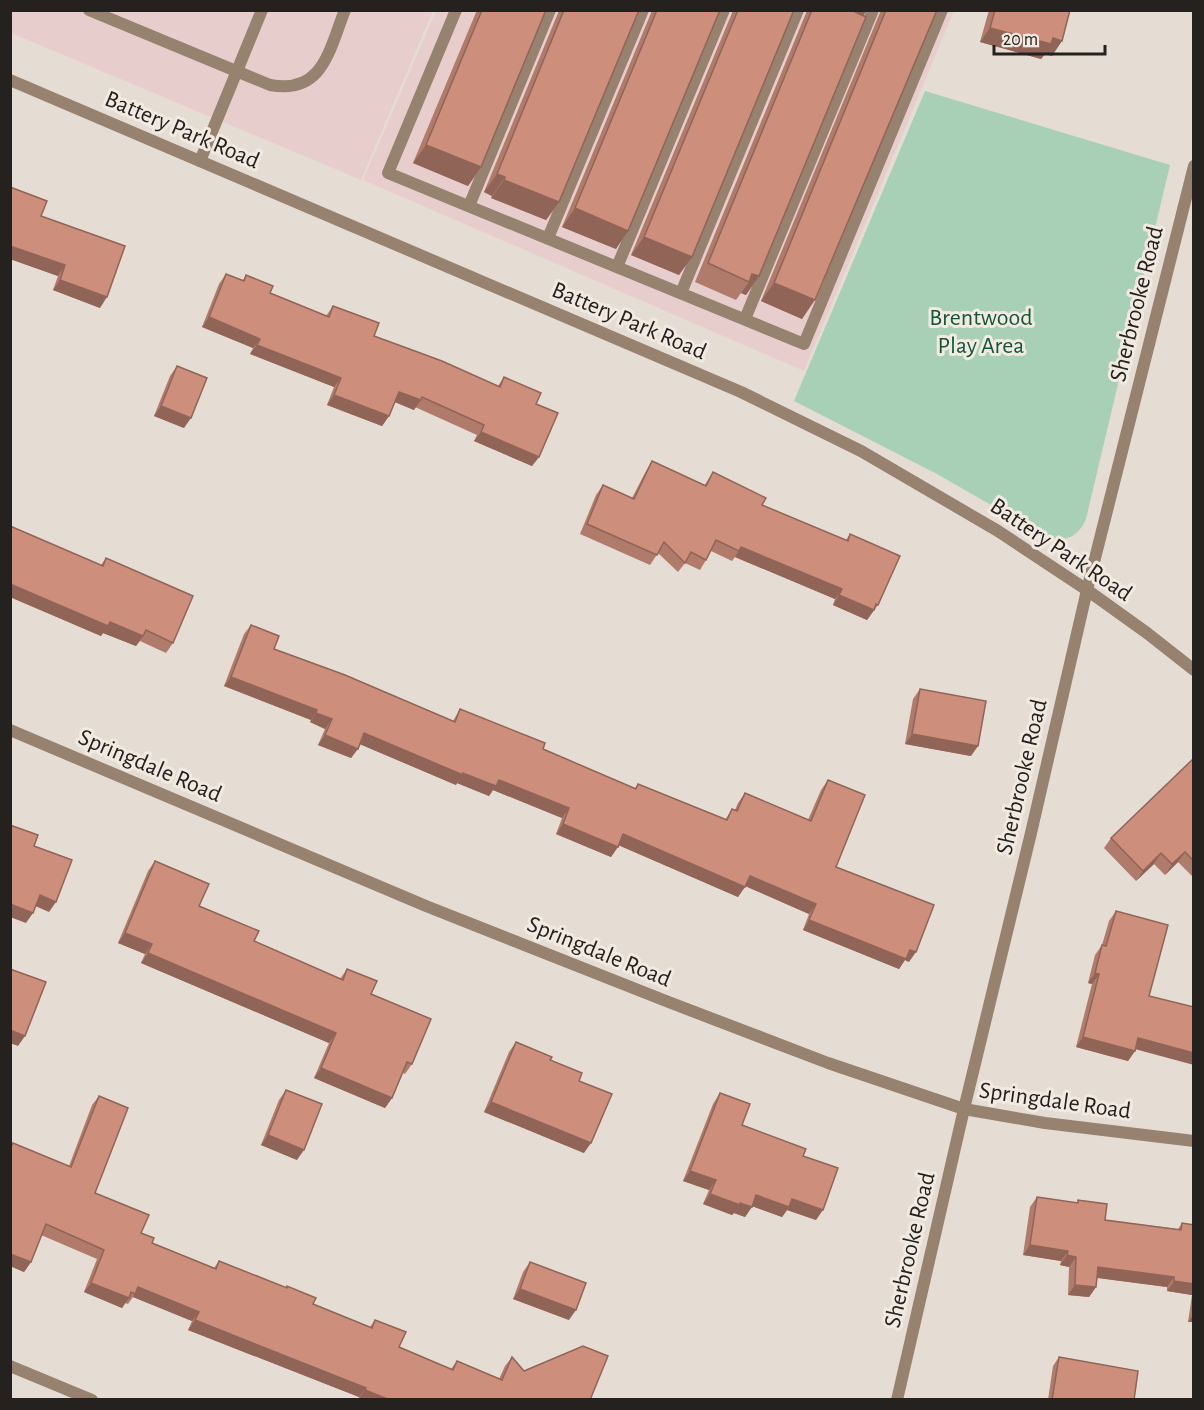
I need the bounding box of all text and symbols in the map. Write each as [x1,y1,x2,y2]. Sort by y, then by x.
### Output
scale bar [994,18,1105,56]
text: 20 m [1003,31,1038,49]
street label: Battery Park Road [101,87,263,173]
street label: Sherbrooke Road [1106,224,1168,384]
street label: Battery Park Road [548,278,710,364]
park label: Brentwood Play Area [929,306,1033,358]
street label: Battery Park Road [986,494,1136,606]
street label: Sherbrooke Road [992,697,1052,857]
street label: Springdale Road [75,725,225,807]
street label: Springdale Road [524,912,674,992]
street label: Springdale Road [977,1078,1133,1124]
street label: Sherbrooke Road [880,1170,940,1330]

